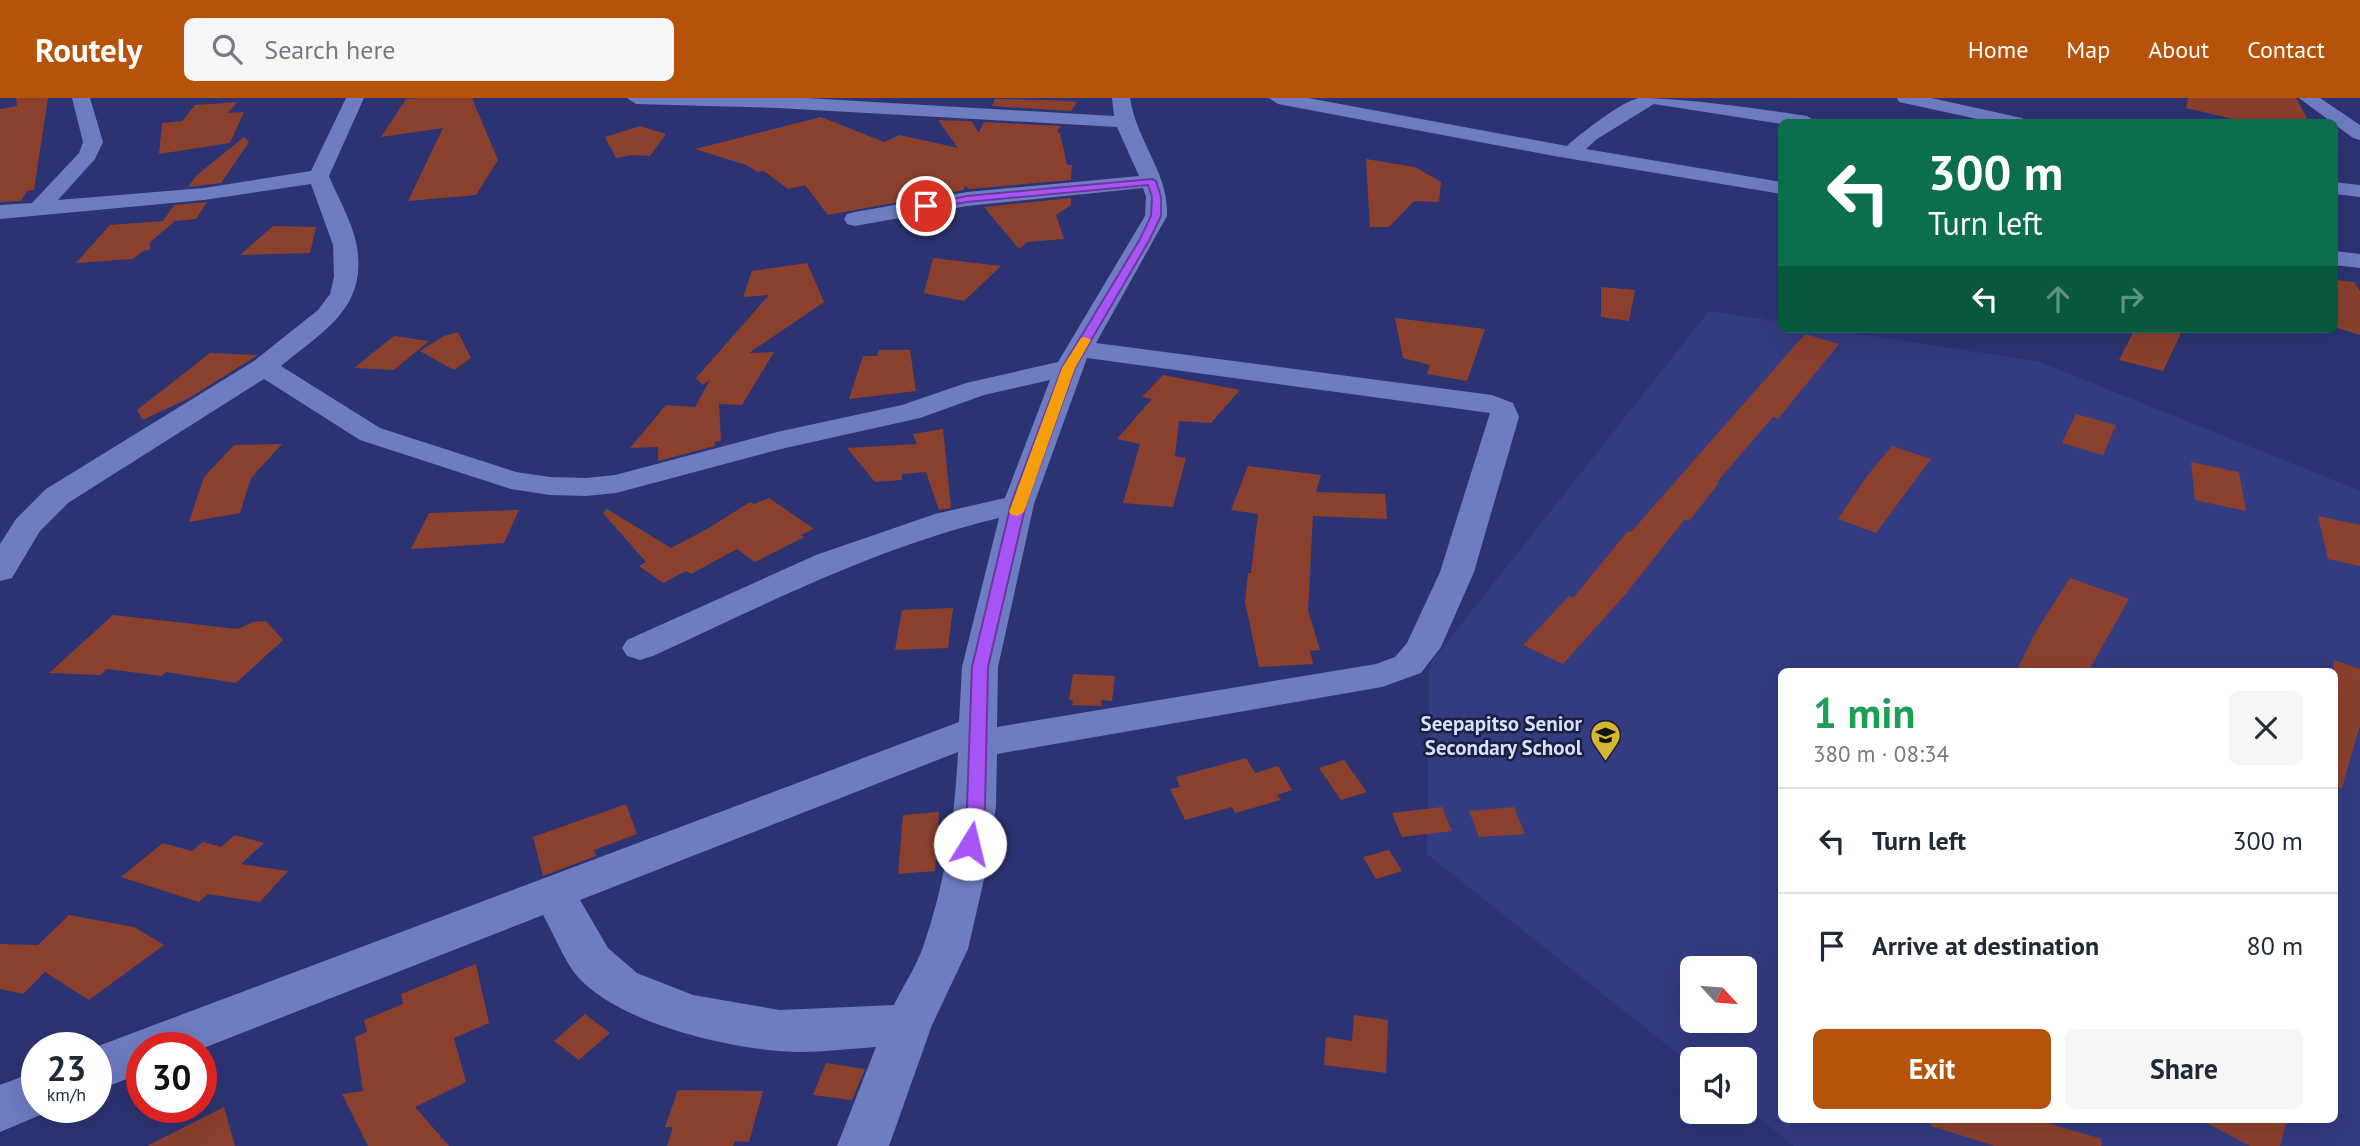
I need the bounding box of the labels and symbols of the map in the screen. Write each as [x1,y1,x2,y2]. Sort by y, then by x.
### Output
pin [896,176,956,236]
place label: Seepapitso Senior Secondary School [1421,710,1583,761]
school or university icon: Seepapitso Senior Secondary School [1588,719,1622,763]
position arrow [933,807,1007,881]
north arrow [1680,956,1757,1032]
speed limit sign: 30 [126,1032,217,1123]

